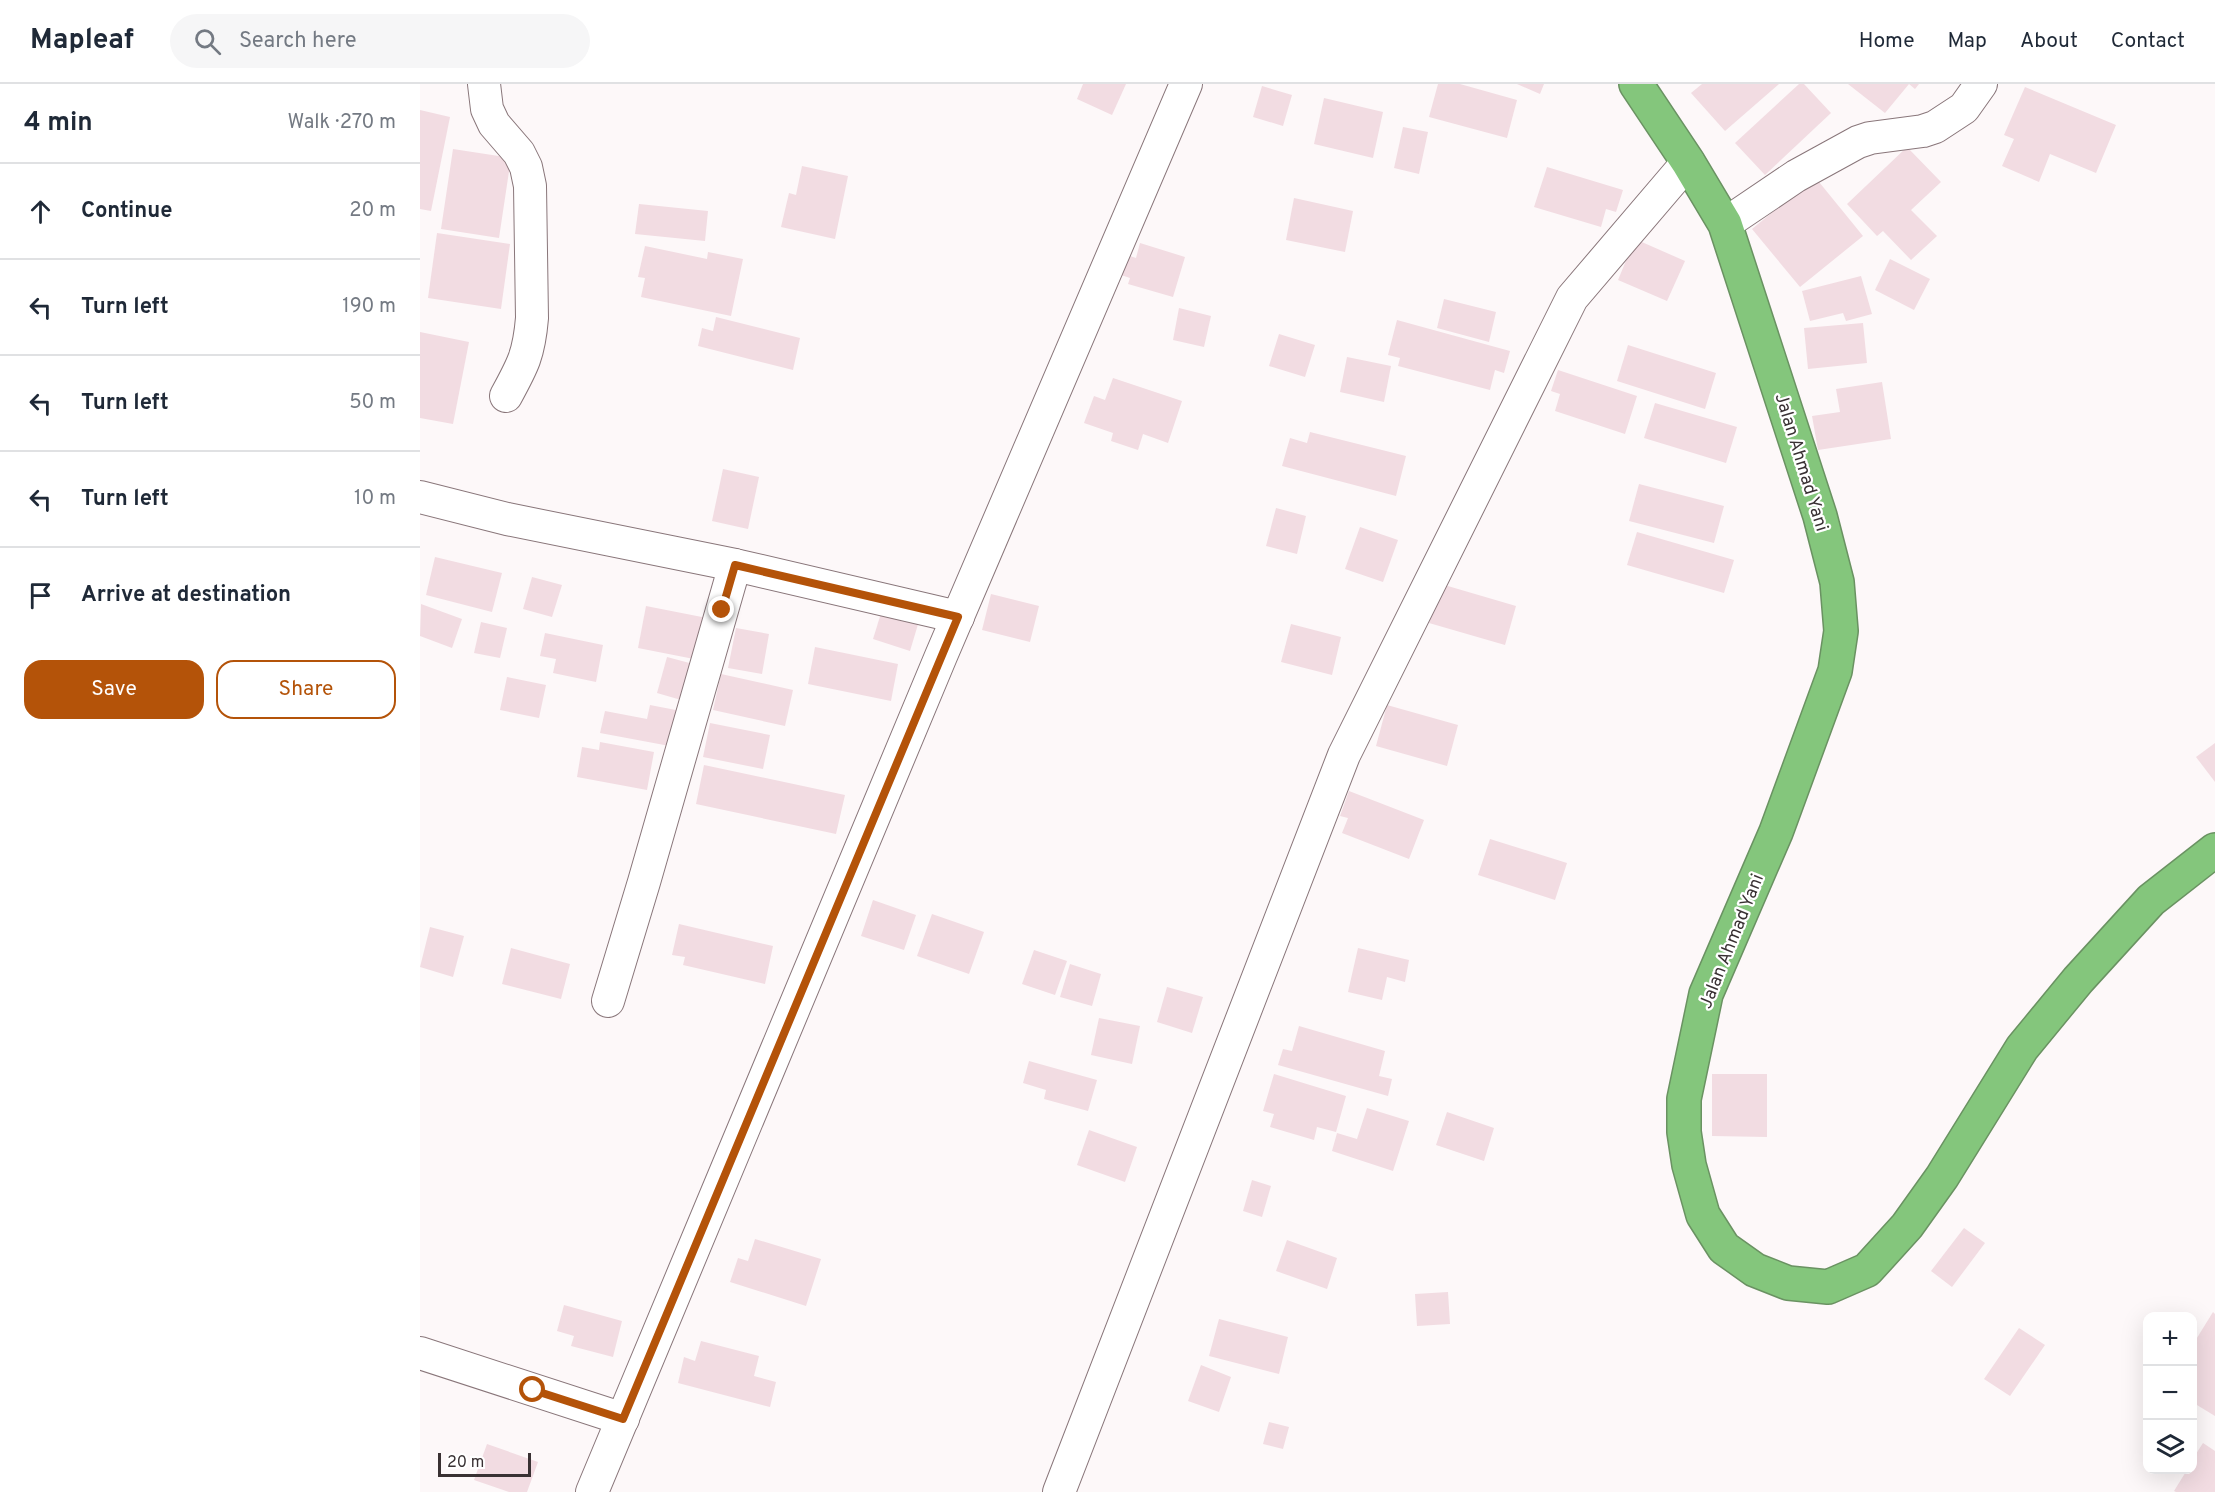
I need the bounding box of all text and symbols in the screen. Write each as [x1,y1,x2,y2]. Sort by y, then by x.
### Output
search box [170,14,590,68]
text: Mapleaf [30,23,134,59]
icon: search [191,25,224,58]
text: Search here [239,28,357,55]
text: Home [1859,28,1915,55]
text: Map [1948,28,1987,55]
text: About [2020,28,2078,55]
text: Contact [2111,28,2185,55]
text: 4 min [24,107,93,140]
text: Walk · 270 m [288,110,396,136]
icon: ahead [24,195,57,228]
text: Continue [81,198,172,225]
text: 20 m [349,198,396,224]
icon: left [24,291,57,324]
text: Turn left [81,294,169,321]
text: 190 m [342,294,396,320]
icon: left [24,387,57,420]
text: Turn left [81,390,169,417]
text: 50 m [349,390,396,416]
street label: Jalan Ahmad Yani [1769,391,1833,534]
icon: left [24,483,57,516]
text: Turn left [81,486,169,513]
text: 10 m [354,486,396,512]
icon: arrive [24,579,57,612]
text: Arrive at destination [81,582,291,609]
route end [708,596,734,622]
button: Save [24,660,204,719]
button: Share [216,660,396,719]
street label: Jalan Ahmad Yani [1695,871,1770,1012]
map controls [2143,1312,2197,1474]
button: + [2143,1312,2197,1366]
button: − [2143,1366,2197,1420]
route start [519,1376,545,1402]
button: layers [2143,1420,2197,1474]
scale bar [438,1450,531,1478]
text: 20 m [447,1453,484,1473]

